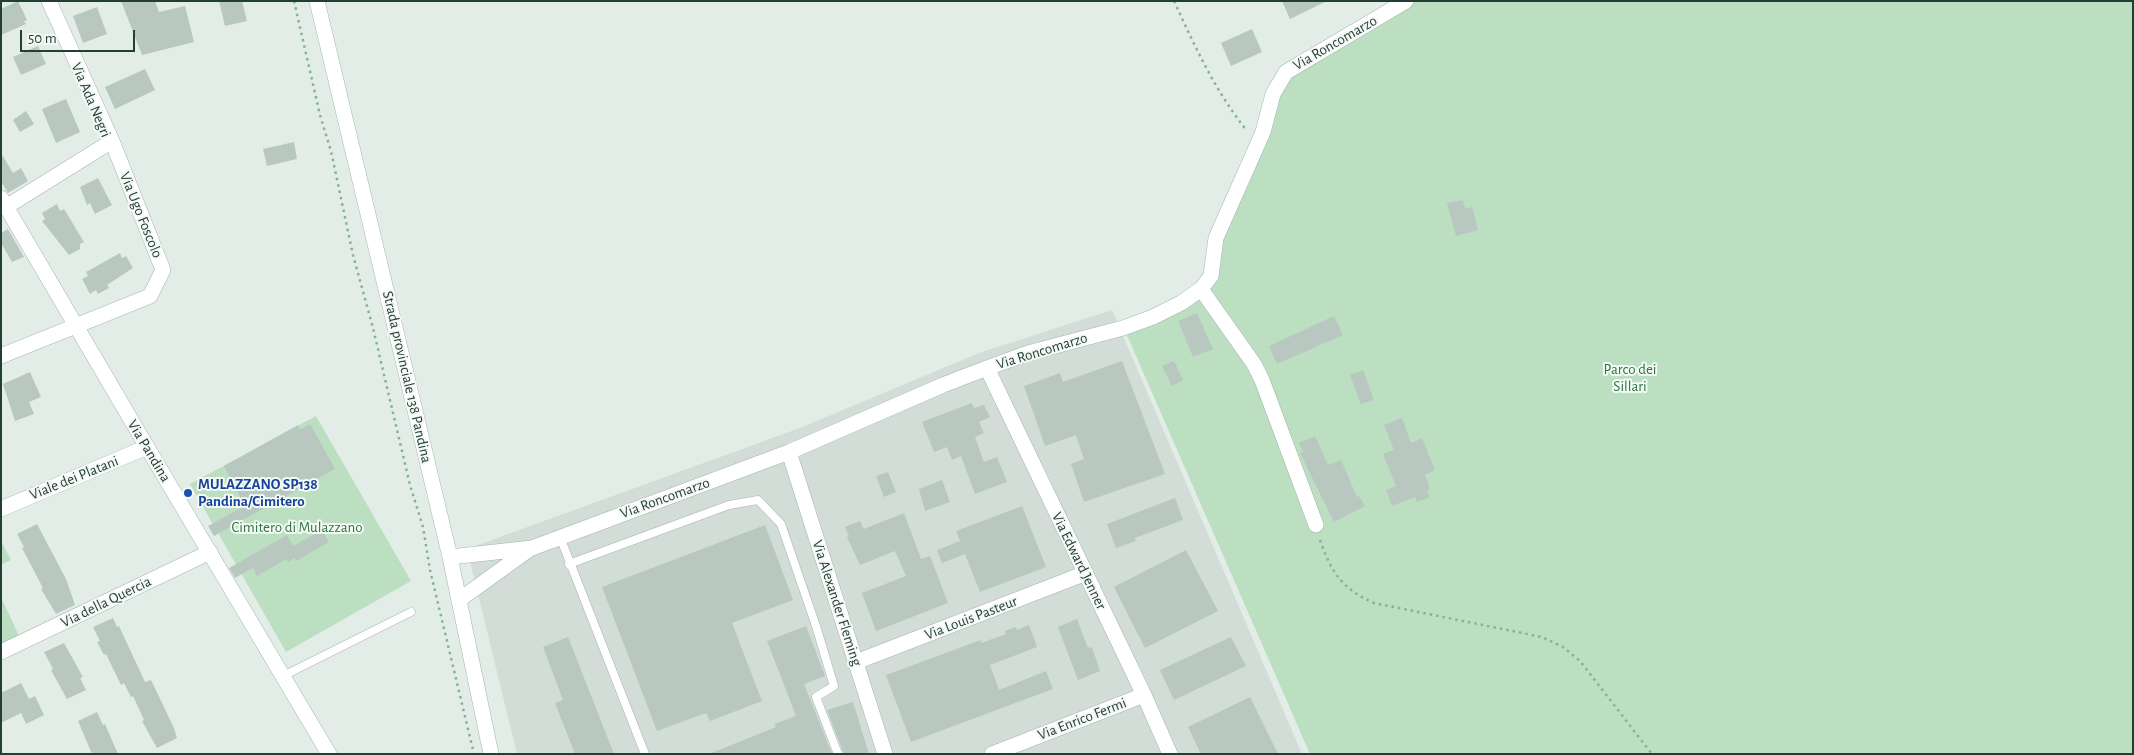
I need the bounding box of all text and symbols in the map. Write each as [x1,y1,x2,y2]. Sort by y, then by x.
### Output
street label: Via Roncomarzo [1290,12,1380,74]
scale bar [22,20,138,52]
text: 50 m [28,31,57,46]
street label: Via Ada Negri [67,60,115,140]
street label: Via Ugo Foscolo [116,169,166,261]
street label: Strada provinciale 138 Pandina [378,289,436,465]
street label: Via Roncomarzo [994,329,1090,373]
park label: Parco dei Sillari [1604,360,1656,395]
street label: Via Pandina [123,417,175,485]
street label: Viale dei Platani [27,452,121,504]
street label: Via Roncomarzo [618,473,712,523]
place label: MULAZZANO SP138 Pandina/Cimitero [198,475,318,510]
marker: MULAZZANO SP138 Pandina/Cimitero [182,487,194,499]
street label: Via Edward Jenner [1048,509,1110,613]
park label: Cimitero di Mulazzano [231,518,363,536]
street label: Via Alexander Fleming [808,538,866,668]
street label: Via della Quercia [58,572,154,632]
street label: Via Louis Pasteur [922,592,1020,644]
street label: Via Enrico Fermi [1035,694,1129,744]

